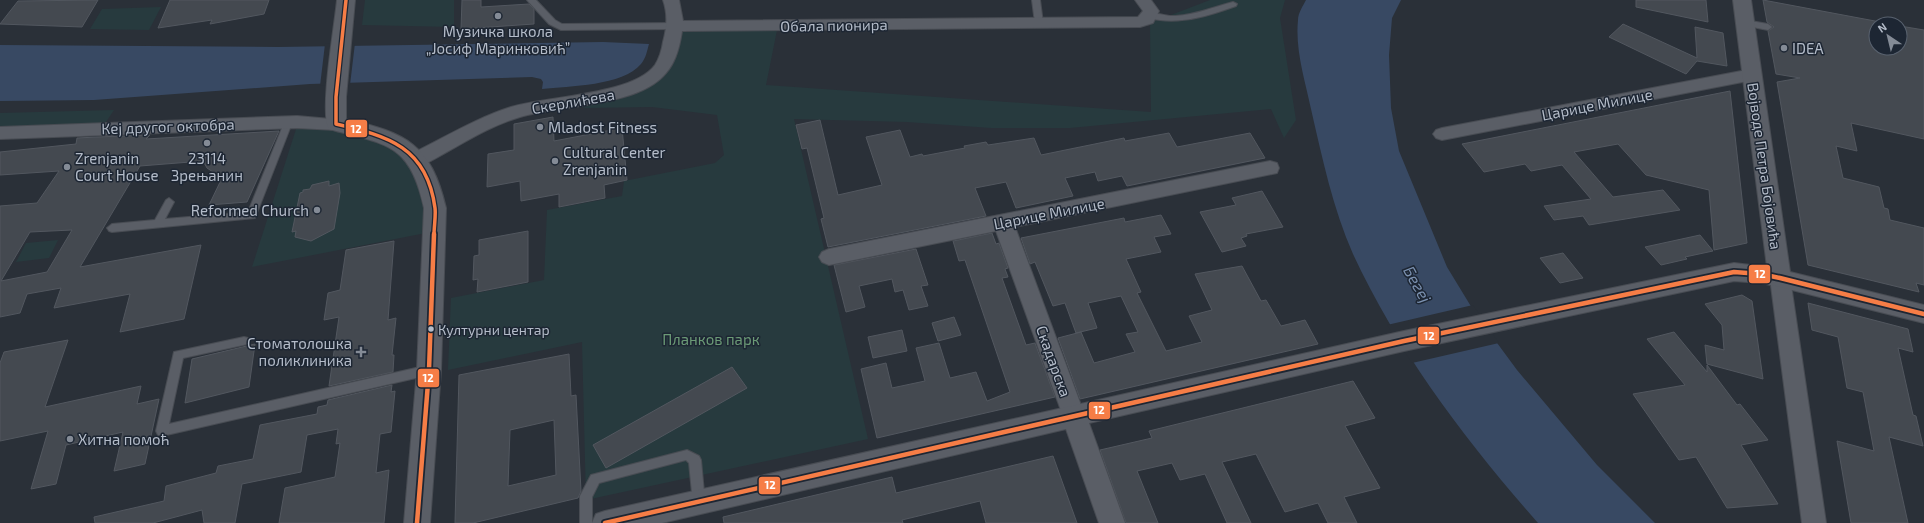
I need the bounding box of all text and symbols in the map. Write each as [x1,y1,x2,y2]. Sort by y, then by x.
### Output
marker: Музичка школа „Јосиф Маринковић” [493,11,503,21]
street label: Обала пионира [780,15,888,35]
north arrow [1868,16,1908,56]
text: N [1875,20,1889,35]
place label: Музичка школа „Јосиф Маринковић” [426,22,570,57]
place label: IDEA [1792,39,1824,57]
marker: IDEA [1779,43,1789,53]
street label: Војводе Петра Бојовића [1743,82,1786,251]
street label: Царице Милице [1540,84,1654,124]
street label: Скерлићева [530,85,616,117]
street label: Кеј другог октобра [101,115,235,138]
place label: Mladost Fitness [548,118,657,136]
line badge: 12 [345,119,368,138]
text: 12 [350,122,362,135]
marker: Mladost Fitness [535,122,545,132]
marker: 23114 Зрењанин [202,138,212,148]
place label: Cultural Center Zrenjanin [563,143,666,179]
place label: Zrenjanin Court House [75,149,158,184]
place label: 23114 Зрењанин [171,149,243,184]
marker: Cultural Center Zrenjanin [550,156,560,166]
marker: Zrenjanin Court House [62,162,72,172]
street label: Царице Милице [992,193,1106,233]
place label: Reformed Church [191,201,309,219]
marker: Reformed Church [312,205,322,215]
water label: Бегеј [1399,262,1436,306]
line badge: 12 [1748,264,1771,284]
text: 12 [1754,267,1766,280]
place label: Културни центар [438,321,550,338]
street label: Скадарска [1033,323,1075,399]
marker: Културни центар [426,324,436,334]
line badge: 12 [1417,326,1440,345]
text: 12 [1423,329,1435,342]
park label: Планков парк [662,330,760,348]
place label: Стоматолошка поликлиника [247,334,352,369]
marker: Стоматолошка поликлиника [355,346,367,358]
line badge: 12 [417,368,440,388]
text: 12 [422,371,434,384]
line badge: 12 [1088,401,1111,420]
text: 12 [1093,403,1105,416]
place label: Хитна помоћ [78,430,169,448]
marker: Хитна помоћ [65,434,75,444]
line badge: 12 [758,476,781,495]
text: 12 [764,478,776,491]

